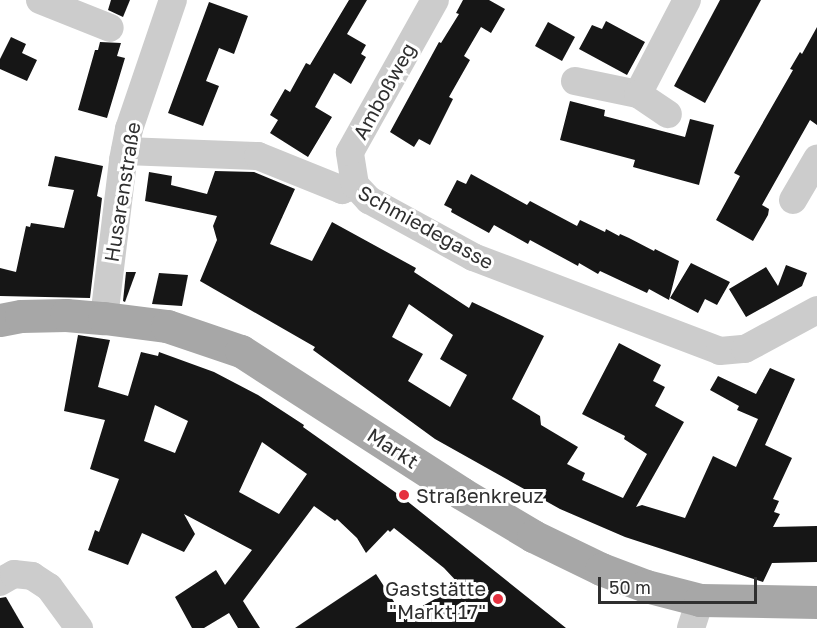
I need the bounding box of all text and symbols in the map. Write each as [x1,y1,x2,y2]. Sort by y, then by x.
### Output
street label: Amboßweg [348,39,420,143]
street label: Husarenstraße [99,120,145,264]
street label: Schmiedegasse [354,180,498,274]
street label: Markt [363,423,423,473]
place label: Straßenkreuz [416,483,544,507]
marker: Straßenkreuz [397,488,411,502]
scale bar [601,565,760,603]
place label: Gaststätte "Markt 17" [385,576,486,623]
text: 50 m [609,576,651,598]
marker: Gaststätte "Markt 17" [491,592,505,606]

